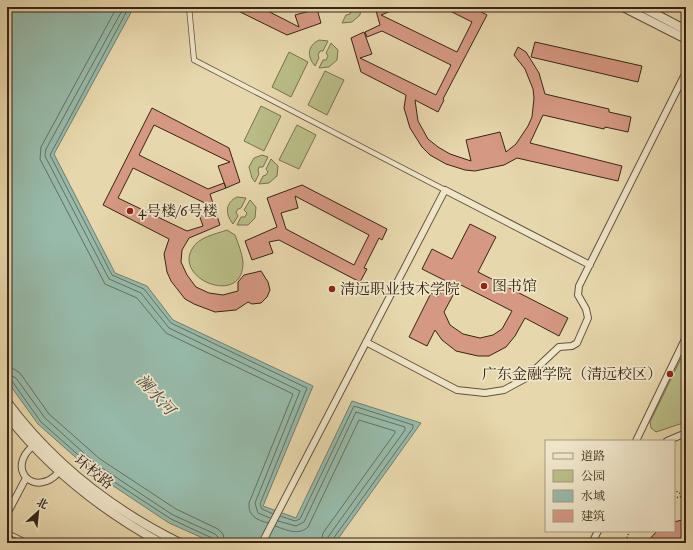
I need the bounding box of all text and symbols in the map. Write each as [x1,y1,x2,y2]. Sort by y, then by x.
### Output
place label: 4号楼/6号楼 [138,202,218,221]
marker: 4号楼/6号楼 [125,206,135,216]
place label: 图书馆 [492,277,537,296]
place label: 清远职业技术学院 [340,280,460,299]
marker: 图书馆 [479,281,489,291]
marker: 清远职业技术学院 [327,284,337,294]
place label: 广东金融学院（清远校区） [482,365,662,384]
marker: 广东金融学院（清远校区） [665,369,675,379]
water label: 澜水河 [132,370,181,421]
legend [545,440,675,532]
text: 道路 [581,449,605,464]
street label: 环校路 [70,451,117,494]
text: 公园 [581,469,605,484]
text: 水域 [581,489,605,504]
north arrow [18,492,58,532]
text: 北 [34,495,50,512]
text: 建筑 [581,509,605,524]

